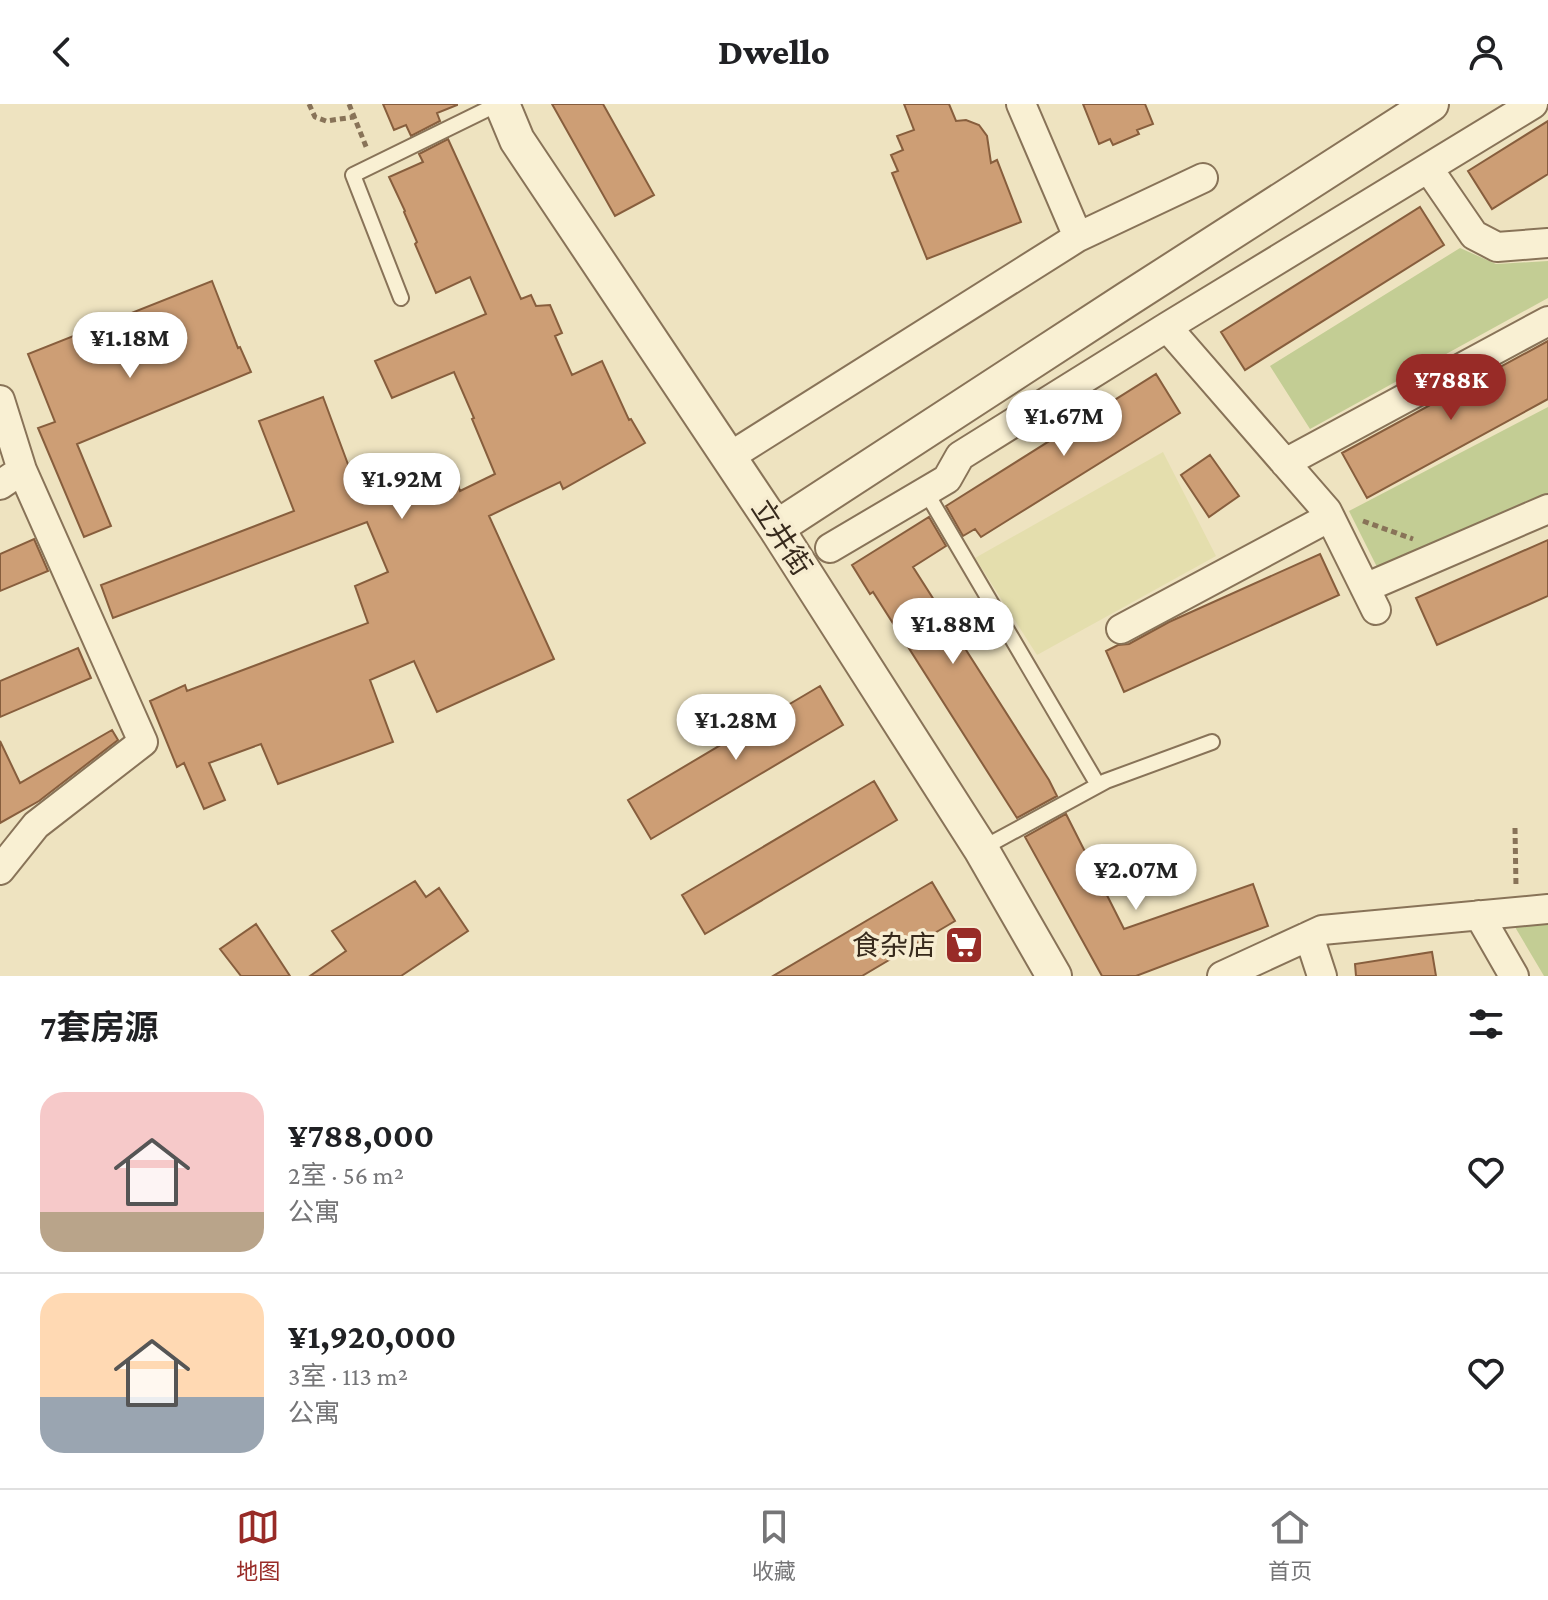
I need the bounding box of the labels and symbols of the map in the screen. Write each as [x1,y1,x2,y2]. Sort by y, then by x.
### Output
pin: ¥1.18M [65,312,195,380]
pin: ¥788K [1395,354,1507,422]
pin: ¥1.67M [999,390,1129,458]
pin: ¥1.92M [337,453,467,521]
street label: 立井街 [746,494,817,581]
pin: ¥1.88M [888,598,1018,666]
pin: ¥1.28M [671,694,801,762]
pin: ¥2.07M [1071,844,1201,912]
supermarket icon: 食杂店 [943,924,985,966]
place label: 食杂店 [852,930,936,961]

